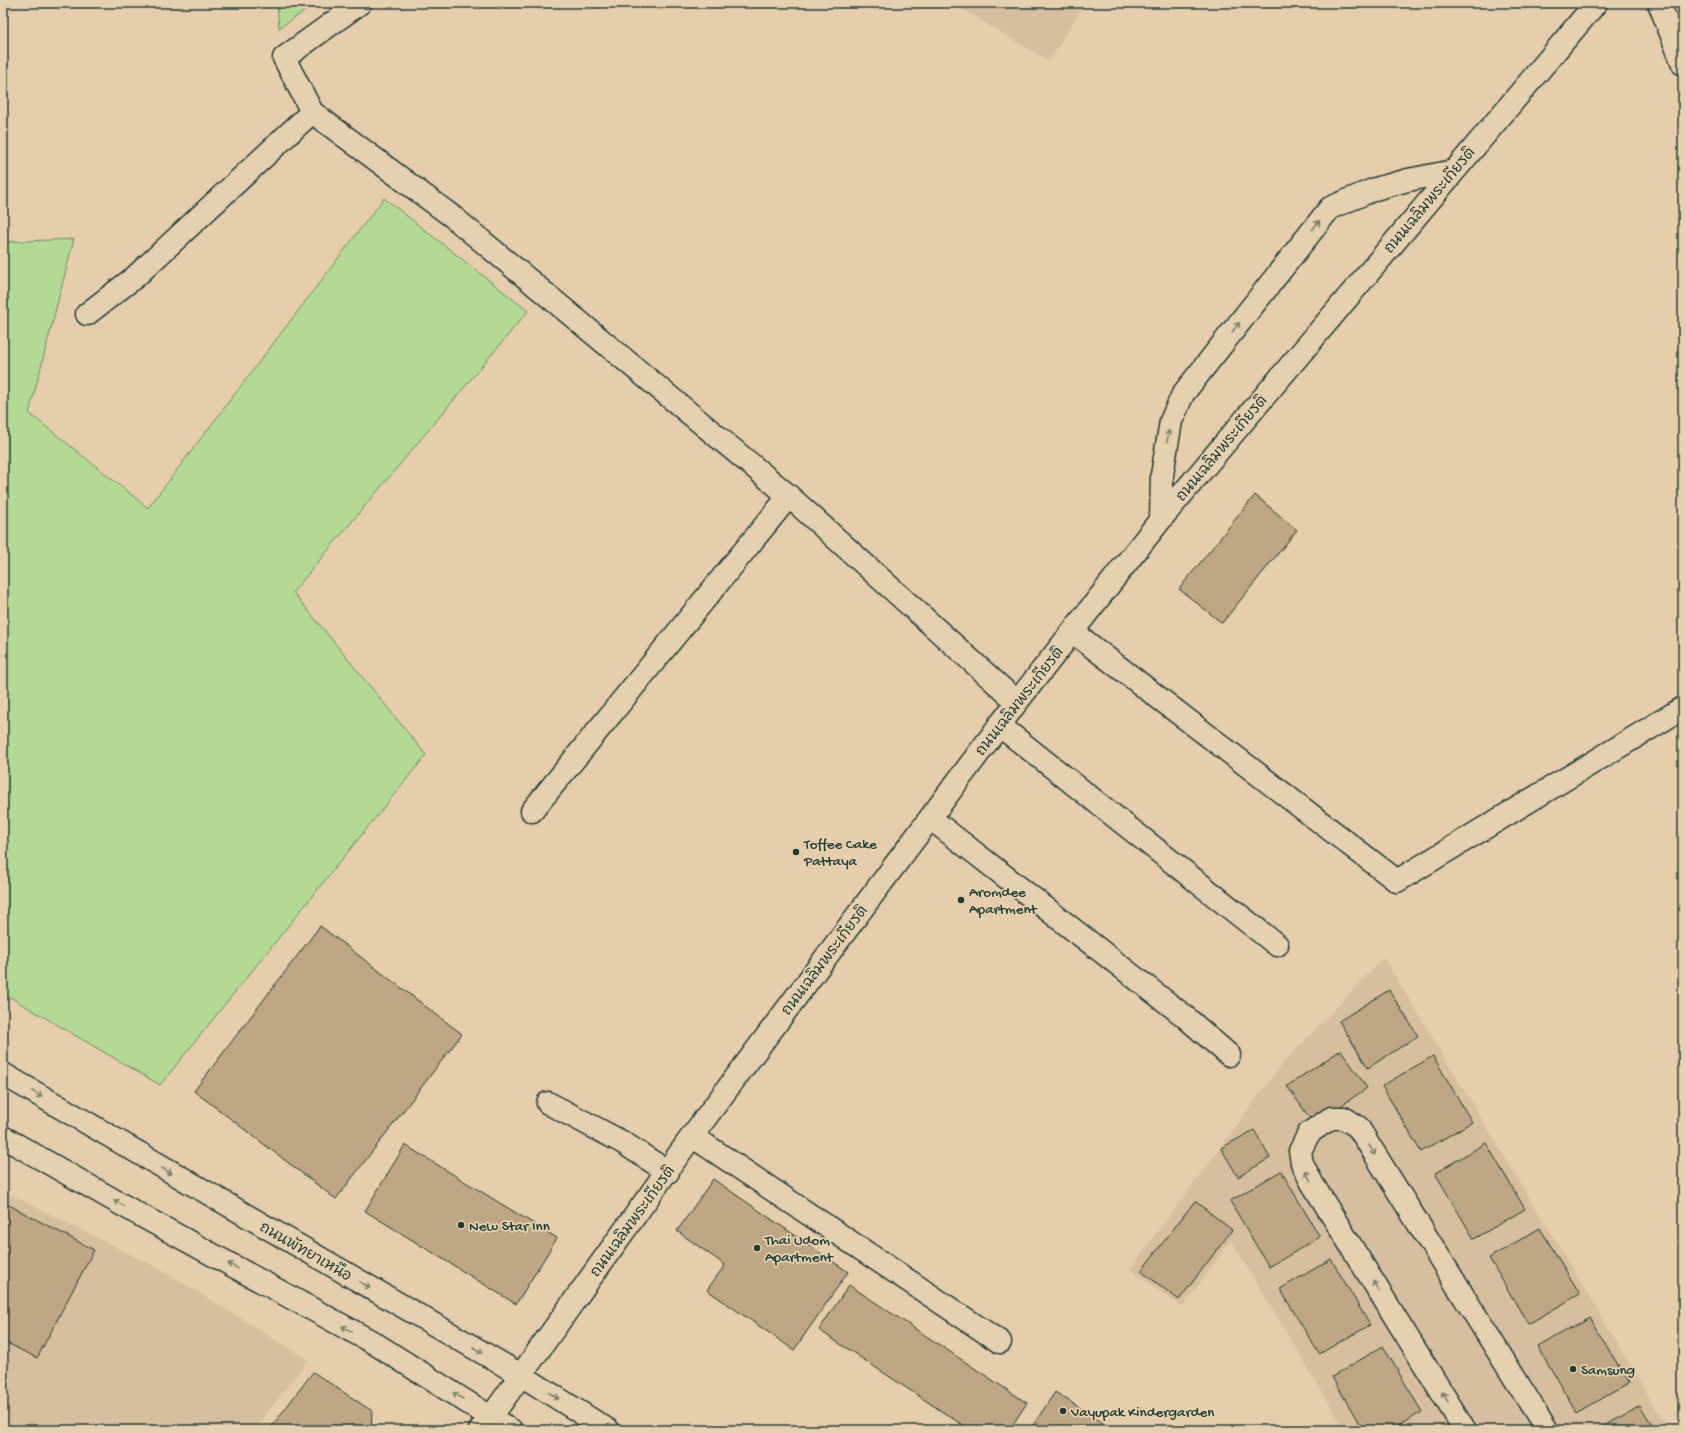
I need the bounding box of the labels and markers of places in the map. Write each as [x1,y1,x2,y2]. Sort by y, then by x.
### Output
place label: Toffee Cake Pattaya [803,836,877,871]
marker: Toffee Cake Pattaya [791,847,801,857]
place label: Aromdee Apartment [969,884,1039,919]
marker: Aromdee Apartment [956,895,966,905]
place label: New Star Inn [469,1218,550,1236]
marker: New Star Inn [456,1220,466,1230]
place label: Thai Udom Apartment [764,1232,835,1267]
marker: Thai Udom Apartment [752,1243,762,1253]
place label: Samsung [1581,1362,1635,1380]
marker: Samsung [1568,1364,1578,1374]
place label: Vayupak Kindergarden [1070,1404,1214,1422]
marker: Vayupak Kindergarden [1058,1406,1068,1416]

